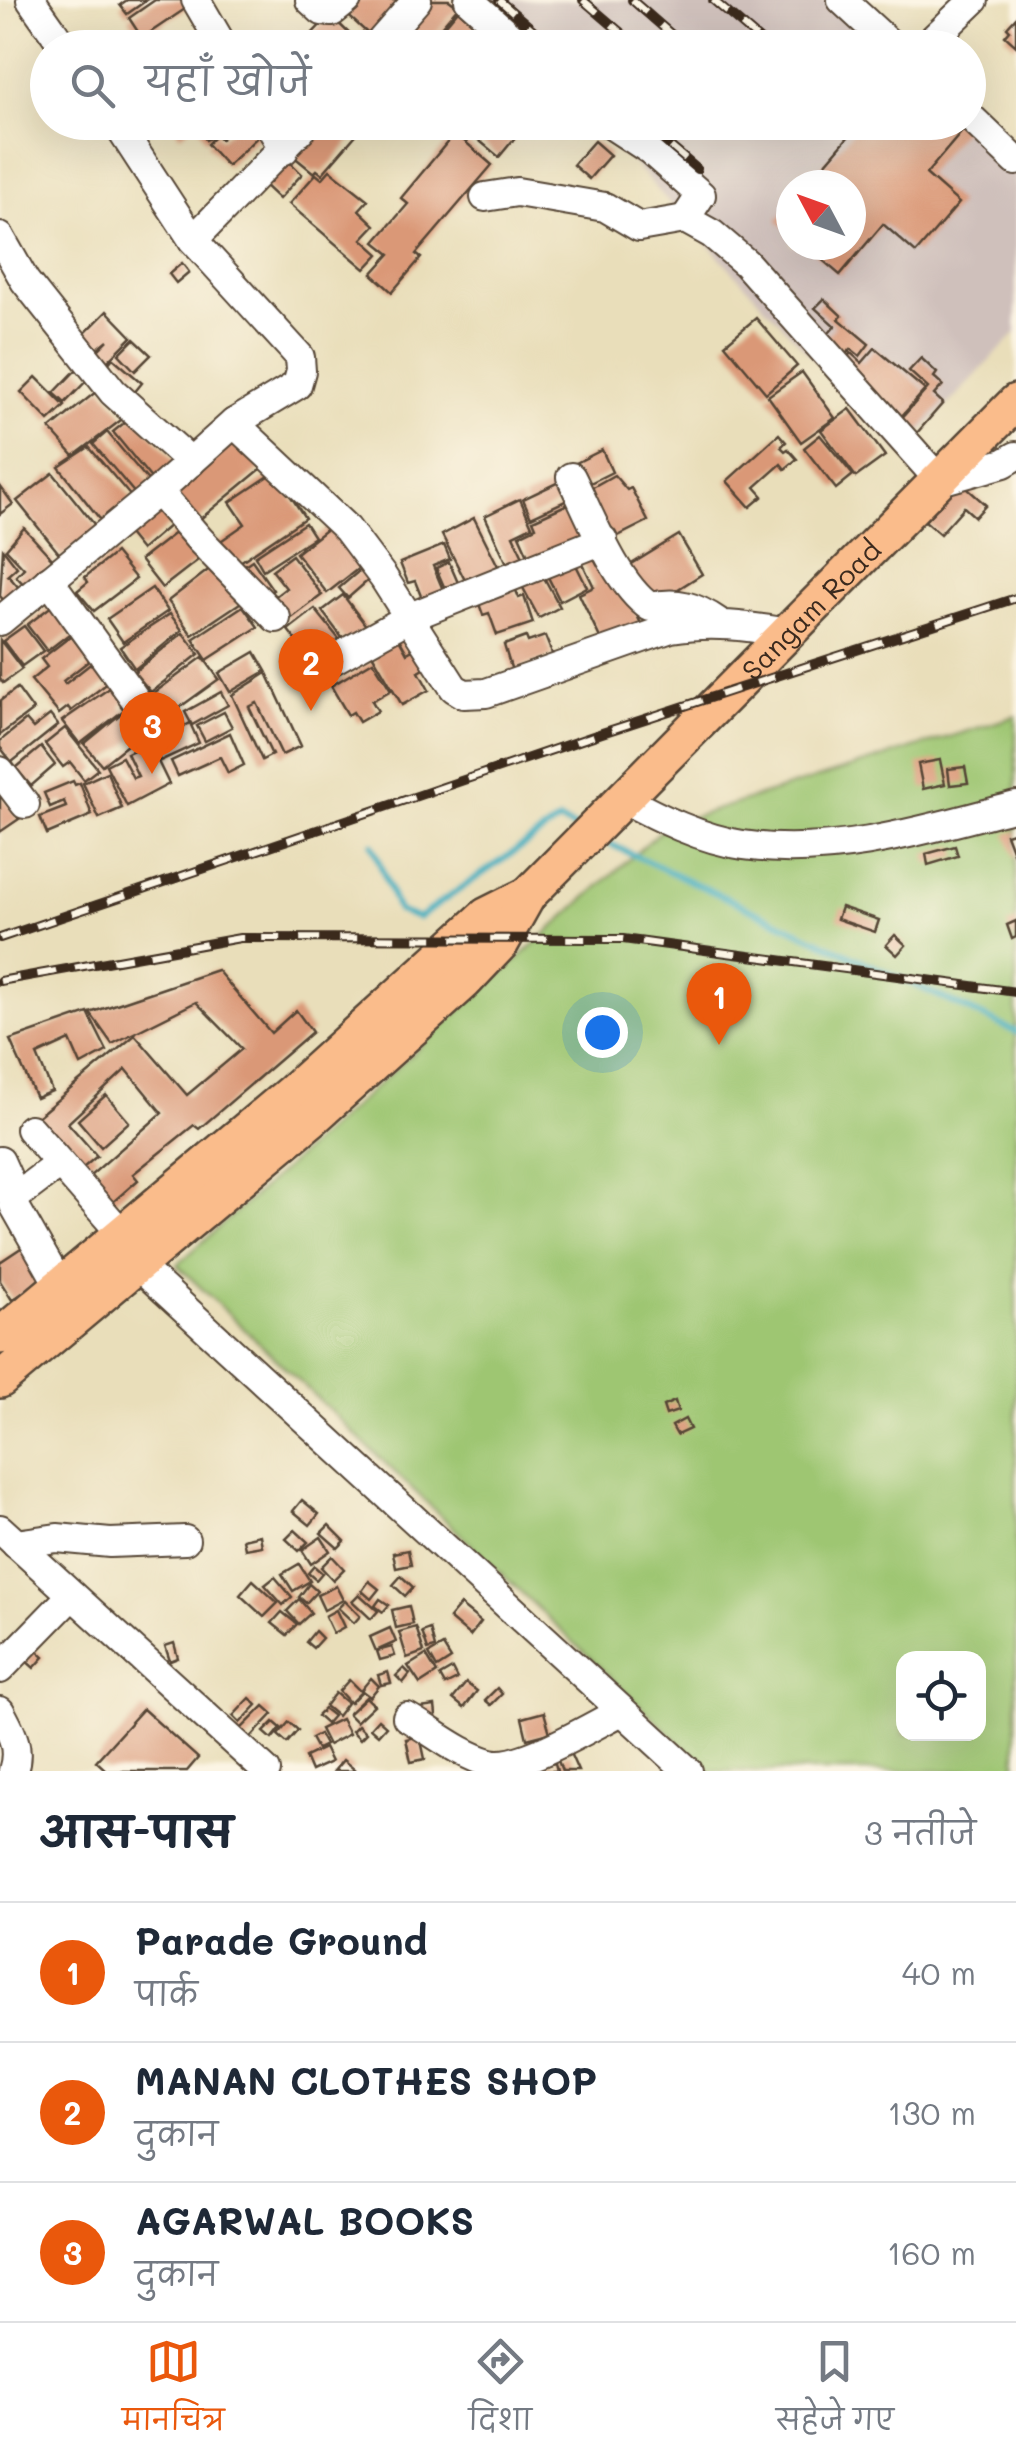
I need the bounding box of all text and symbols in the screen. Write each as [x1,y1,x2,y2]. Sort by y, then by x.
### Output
search box [30,30,986,140]
text: यहाँ खोजें [145,55,311,105]
icon: search [65,58,120,113]
north arrow [776,170,866,260]
street label: Sangam Road [733,532,888,687]
pin: 2 [278,628,344,711]
pin: 3 [120,692,184,774]
pin: 1 [686,962,752,1045]
your location [577,1007,628,1058]
map controls [896,1651,986,1741]
button: locate [896,1651,986,1741]
text: आस-पास [40,1803,233,1858]
text: 3 नतीजे [864,1811,976,1853]
text: Parade Ground [135,1915,428,1965]
text: 1 [65,1951,80,1993]
text: 40 m [902,1951,976,1993]
text: पार्क [135,1972,198,2014]
text: MANAN CLOTHES SHOP [135,2055,597,2105]
text: 2 [64,2091,81,2133]
text: 130 m [887,2091,976,2133]
text: दुकान [135,2112,218,2154]
text: AGARWAL BOOKS [135,2195,474,2245]
text: 3 [63,2231,82,2273]
text: 160 m [887,2231,976,2273]
text: दुकान [135,2252,218,2294]
tab: मानचित्र [122,2334,225,2451]
tab: दिशा [469,2334,532,2451]
tab: सहेजे गए [776,2334,894,2451]

